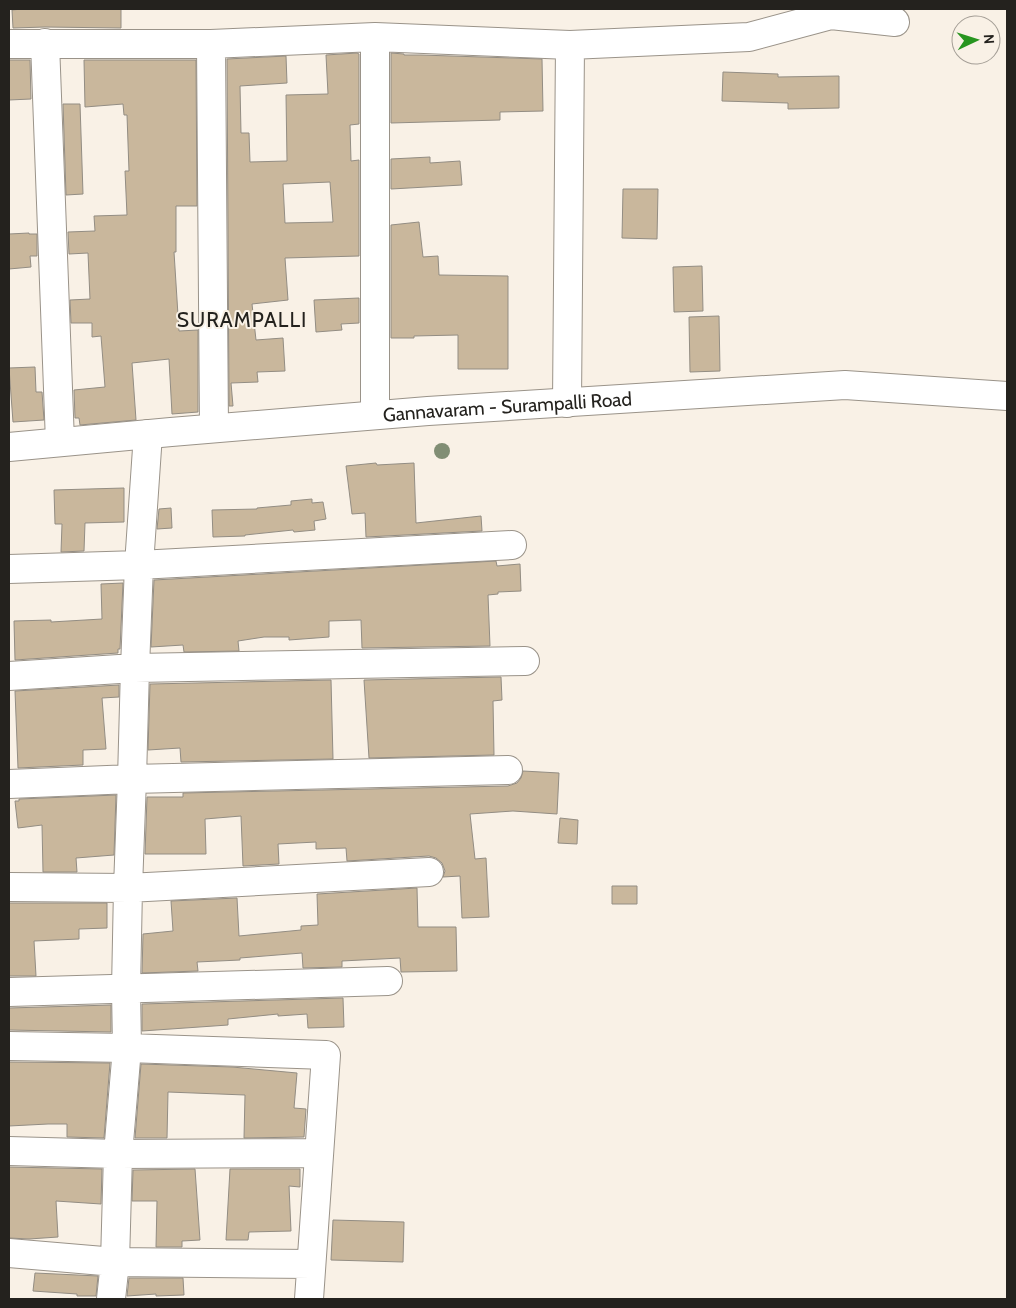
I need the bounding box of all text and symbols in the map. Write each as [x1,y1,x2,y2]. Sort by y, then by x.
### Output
north arrow [951,15,1001,65]
text: N [980,34,998,45]
district label: SURAMPALLI [177,307,307,332]
street label: Gannavaram - Surampalli Road [382,387,632,426]

